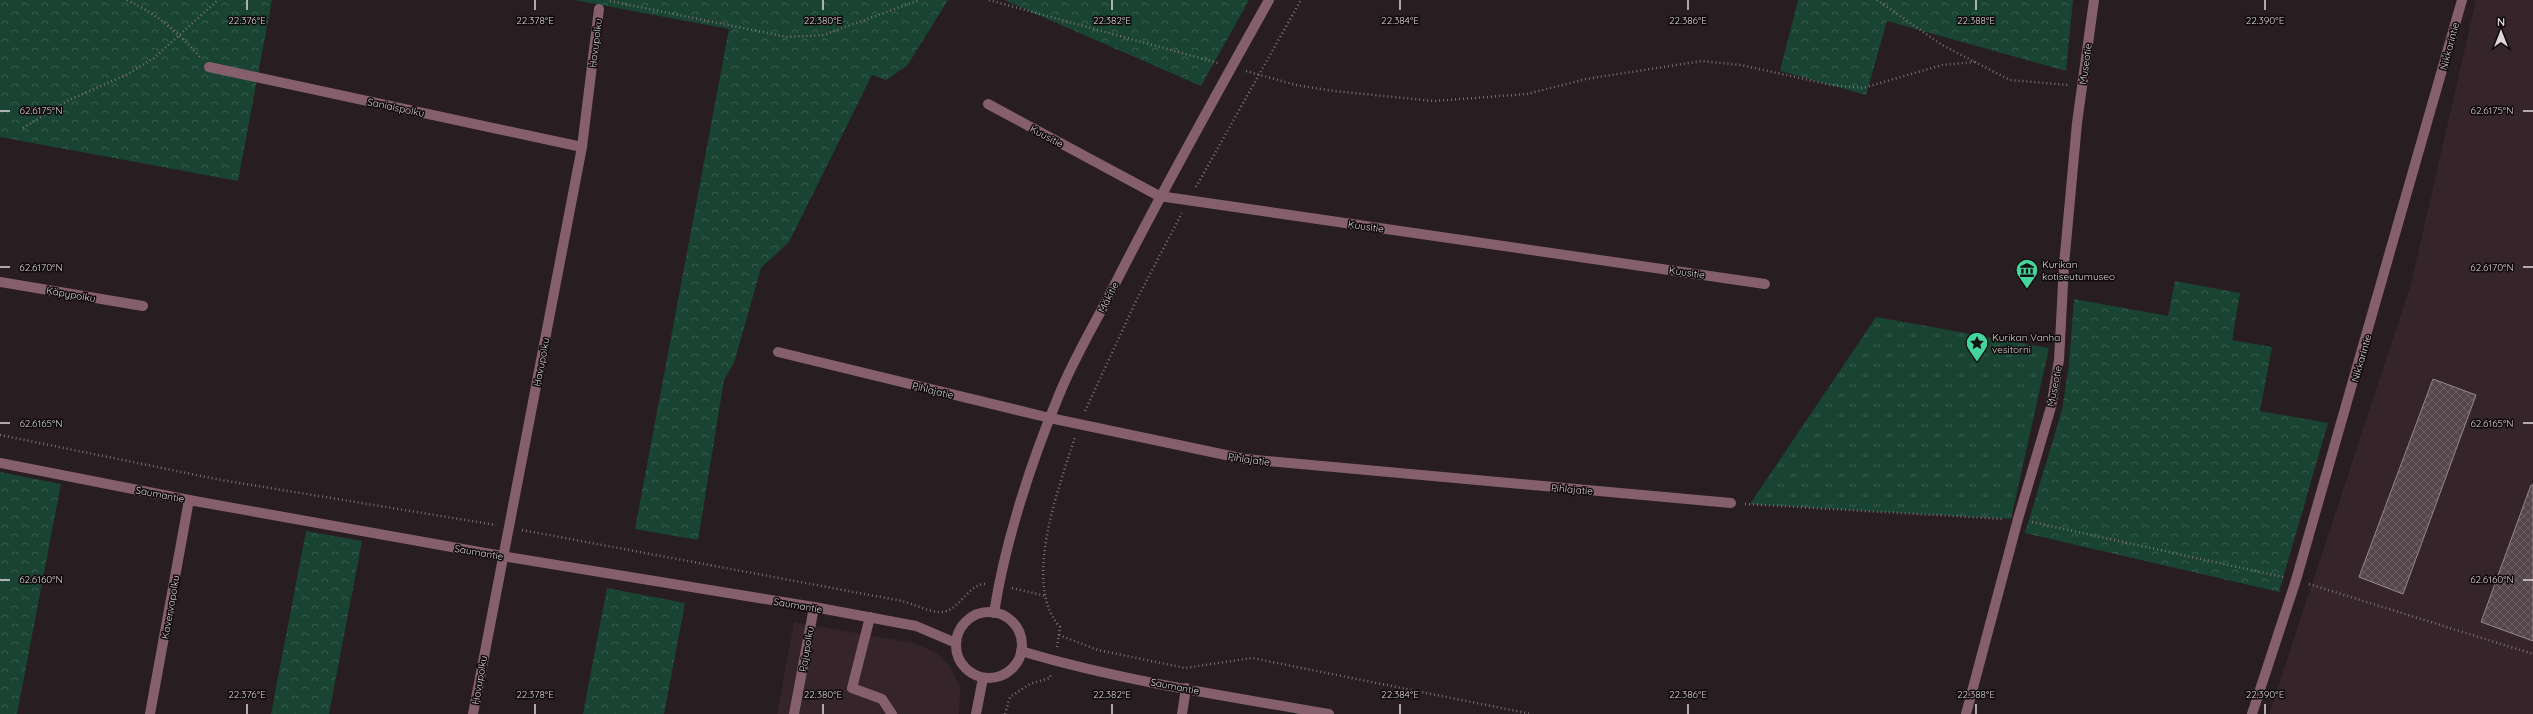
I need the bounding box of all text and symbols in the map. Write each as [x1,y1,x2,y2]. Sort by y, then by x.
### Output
north arrow [2481,12,2521,52]
text: 22.376°E [228,14,266,27]
text: 22.378°E [516,14,554,27]
text: 22.380°E [804,14,843,27]
text: 22.382°E [1093,14,1131,27]
text: 22.384°E [1381,14,1419,27]
text: 22.386°E [1669,14,1707,27]
text: 22.388°E [1957,14,1995,27]
text: 22.390°E [2246,14,2285,27]
text: N [2497,15,2505,29]
street label: Havupolku [586,18,605,68]
street label: Nikkarintie [2437,20,2462,71]
street label: Museotie [2076,42,2095,86]
street label: Saniaispolku [366,95,426,120]
text: 62.6175°N [20,104,62,117]
text: 62.6175°N [2471,104,2513,117]
street label: Kuusitie [1028,122,1066,151]
street label: Kuusitie [1347,218,1385,235]
museum icon: Kurikan kotiseutumuseo [2014,257,2040,290]
place label: Kurikan kotiseutumuseo [2042,258,2115,283]
text: 62.6170°N [19,261,63,274]
text: 62.6170°N [2470,261,2514,274]
street label: Kuusitie [1668,264,1706,281]
street label: Mäkitie [1095,279,1122,315]
street label: Käpypolku [45,284,97,305]
place icon: Kurikan Vanha vesitorni [1964,330,1990,363]
place label: Kurikan Vanha vesitorni [1992,331,2060,356]
street label: Nikkarintie [2348,332,2375,384]
street label: Havupolku [530,337,553,388]
street label: Museotie [2044,364,2065,408]
street label: Pihlajatie [911,379,955,402]
text: 62.6165°N [19,417,63,430]
text: 62.6165°N [2470,417,2514,430]
street label: Pihlajatie [1227,450,1271,469]
street label: Pihlajatie [1550,481,1594,498]
street label: Saumantie [134,483,186,506]
street label: Saumantie [453,542,505,563]
text: 62.6160°N [19,573,63,586]
text: 62.6160°N [2470,573,2514,586]
street label: Kavervapolku [158,574,183,640]
street label: Saumantie [772,595,824,616]
street label: Pajupolku [796,625,817,673]
street label: Havupolku [469,655,490,706]
street label: Saumantie [1149,675,1201,698]
text: 22.376°E [228,688,266,701]
text: 22.378°E [516,688,554,701]
text: 22.380°E [804,688,843,701]
text: 22.382°E [1093,688,1131,701]
text: 22.384°E [1381,688,1419,701]
text: 22.386°E [1669,688,1707,701]
text: 22.388°E [1957,688,1995,701]
text: 22.390°E [2246,688,2285,701]

